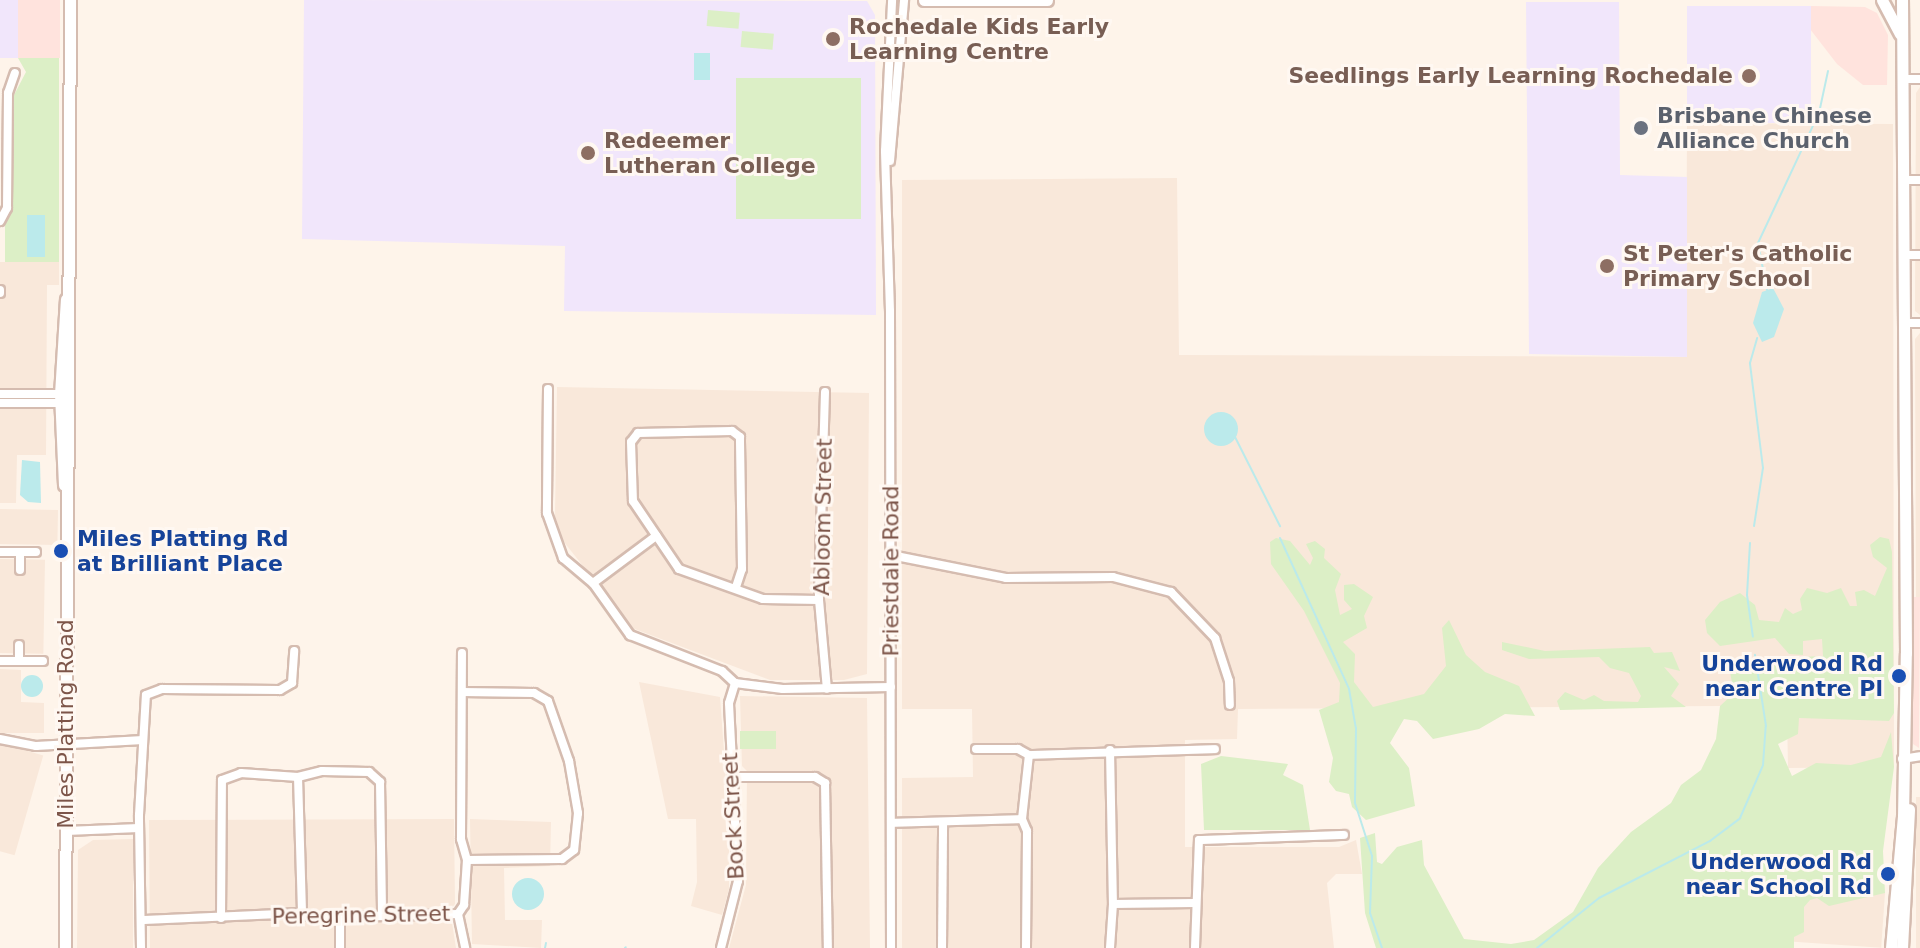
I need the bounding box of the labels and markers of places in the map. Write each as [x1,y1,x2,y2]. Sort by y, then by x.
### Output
place label: Rochedale Kids Early Learning Centre [849,13,1109,64]
marker: Rochedale Kids Early Learning Centre [824,30,842,48]
place label: Seedlings Early Learning Rochedale [1288,63,1733,89]
marker: Seedlings Early Learning Rochedale [1740,67,1758,85]
place label: Brisbane Chinese Alliance Church [1657,102,1872,154]
marker: Brisbane Chinese Alliance Church [1632,119,1650,137]
place label: Redeemer Lutheran College [604,127,816,178]
marker: Redeemer Lutheran College [579,144,597,162]
place label: St Peter's Catholic Primary School [1623,240,1852,292]
marker: St Peter's Catholic Primary School [1598,257,1616,275]
place label: Miles Platting Rd at Brilliant Place [77,525,288,576]
marker: Miles Platting Rd at Brilliant Place [52,542,70,560]
place label: Underwood Rd near Centre Pl [1701,650,1883,702]
marker: Underwood Rd near Centre Pl [1890,667,1908,685]
place label: Underwood Rd near School Rd [1685,848,1872,900]
marker: Underwood Rd near School Rd [1879,865,1897,883]

